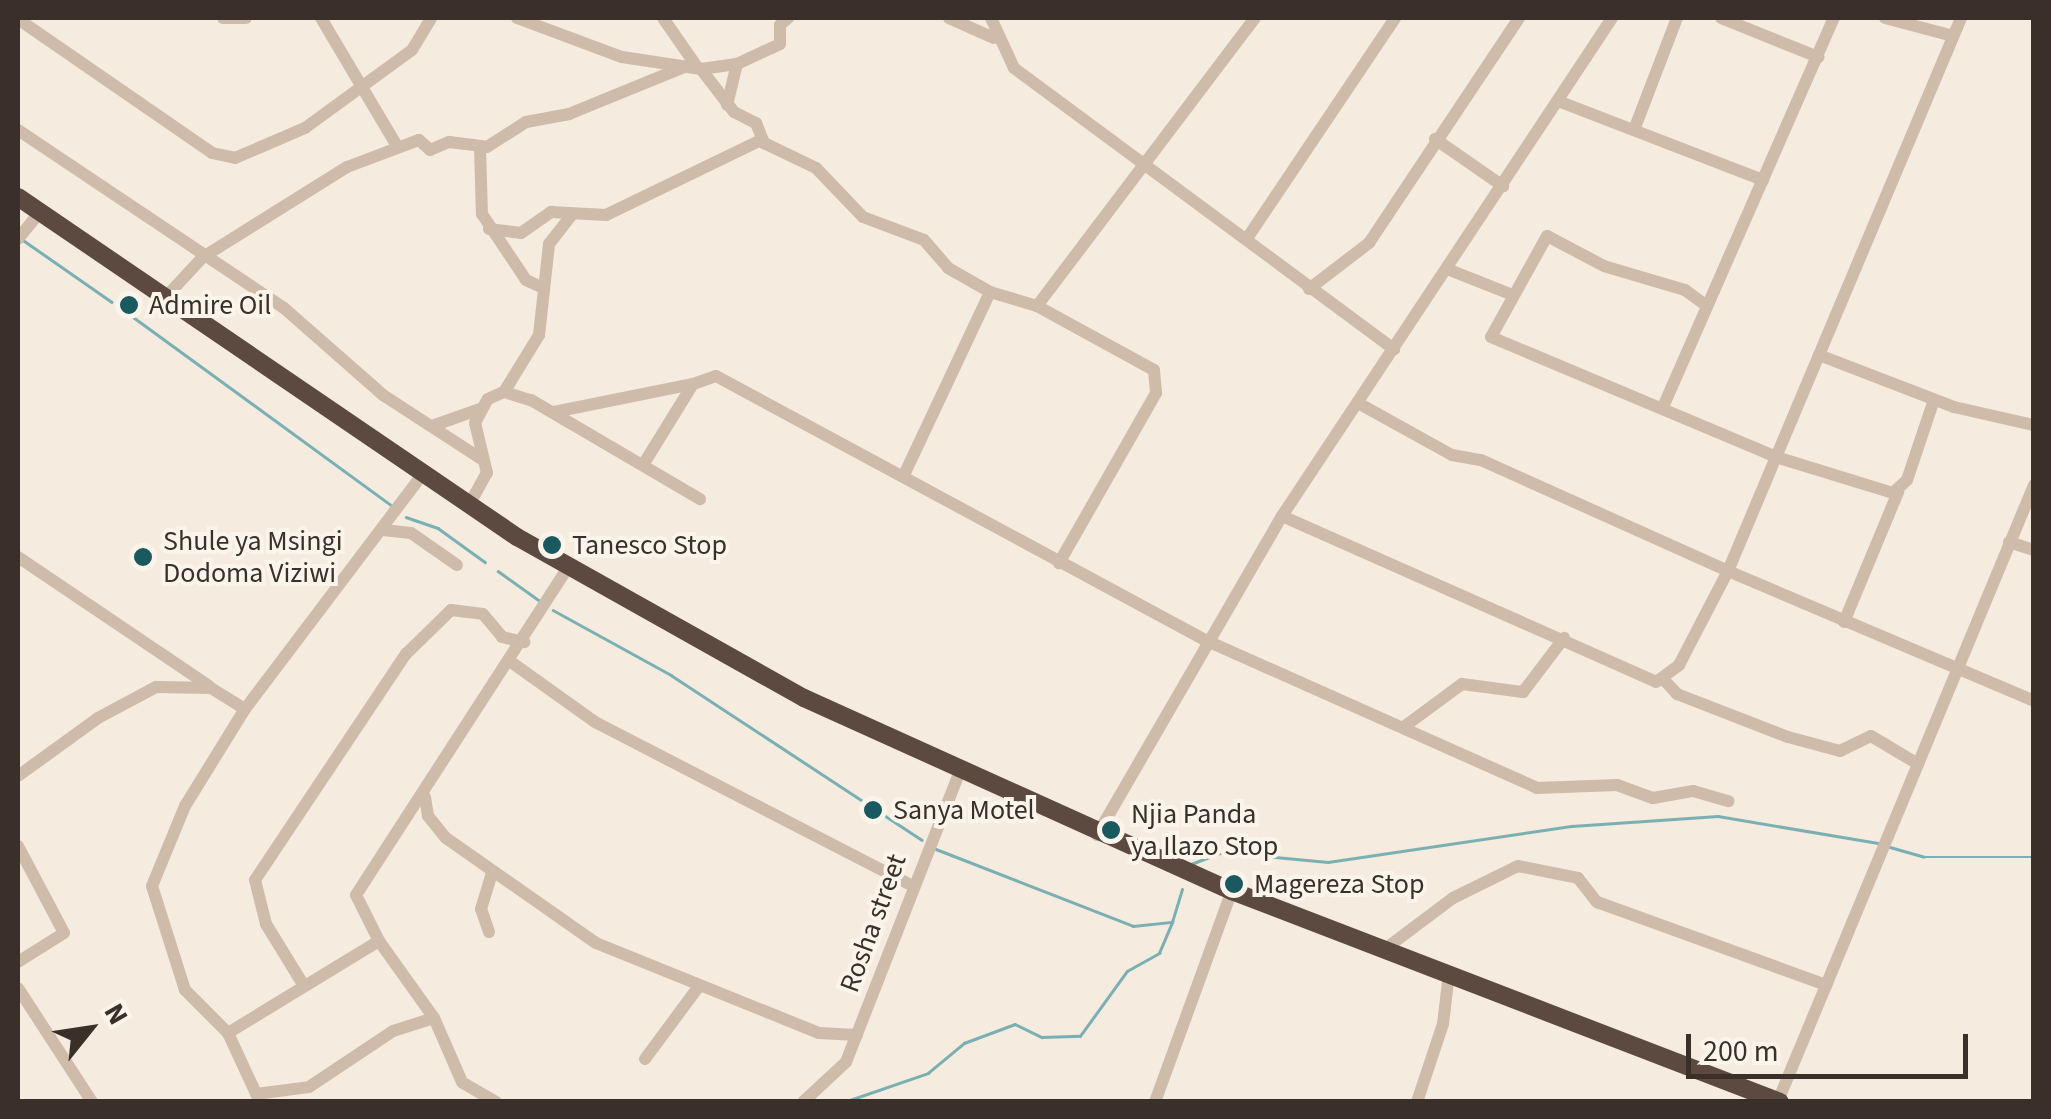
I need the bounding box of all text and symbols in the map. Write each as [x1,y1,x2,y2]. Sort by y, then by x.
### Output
place label: Admire Oil [149,288,271,322]
marker: Admire Oil [118,294,140,316]
place label: Shule ya Msingi Dodoma Viziwi [163,524,343,590]
place label: Tanesco Stop [572,528,727,562]
marker: Tanesco Stop [541,534,563,556]
marker: Shule ya Msingi Dodoma Viziwi [132,546,154,568]
place label: Sanya Motel [893,793,1035,827]
place label: Njia Panda ya Ilazo Stop [1131,797,1278,863]
marker: Sanya Motel [862,799,884,821]
marker: Njia Panda ya Ilazo Stop [1100,819,1122,841]
street label: Rosha street [833,849,913,997]
place label: Magereza Stop [1254,867,1424,901]
marker: Magereza Stop [1223,873,1245,895]
north arrow [40,979,140,1079]
text: N [94,996,138,1032]
scale bar [1691,1014,1974,1076]
text: 200 m [1703,1030,1779,1073]

